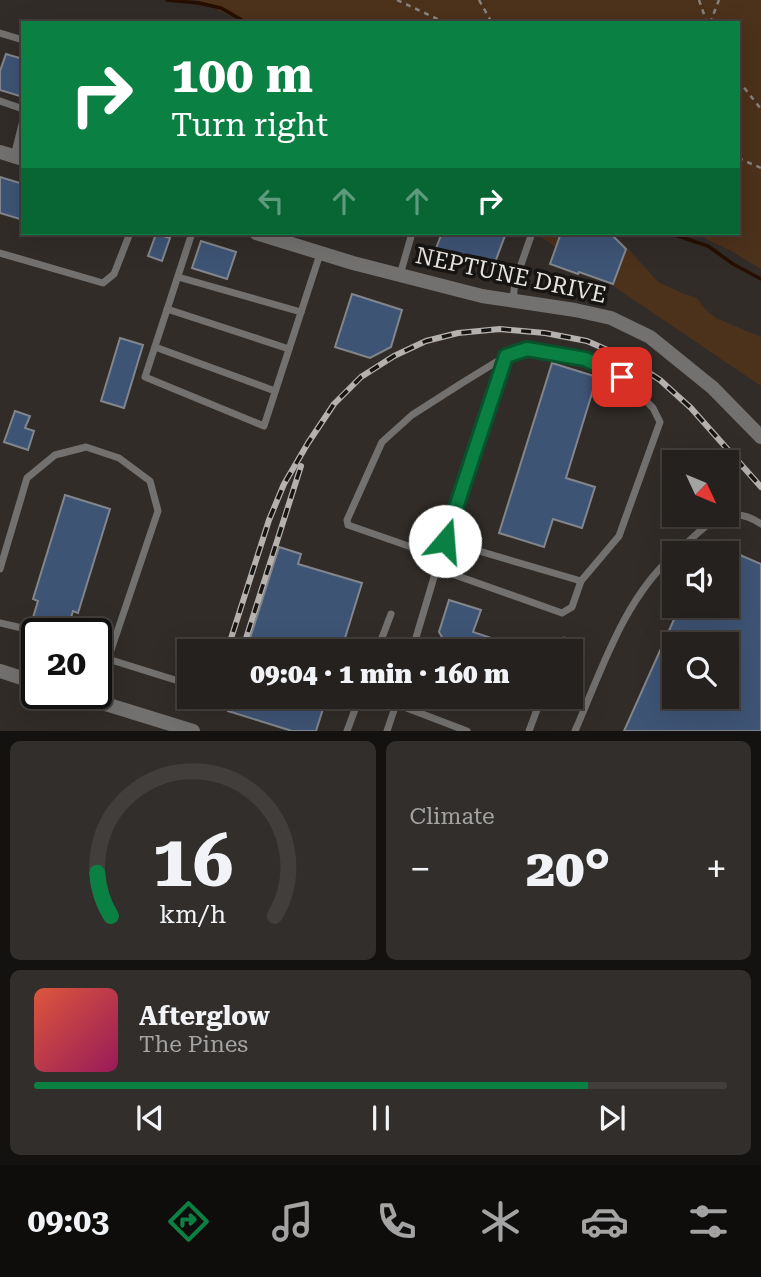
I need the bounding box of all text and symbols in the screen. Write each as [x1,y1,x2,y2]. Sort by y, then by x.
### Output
text: 100 m [171,47,313,104]
icon: right [56,49,147,140]
text: Turn right [171,106,328,144]
icon: left [252,182,290,220]
icon: ahead [325,182,363,220]
icon: ahead [398,182,436,220]
icon: right [471,182,509,220]
street label: NEPTUNE DRIVE [413,242,609,309]
pin [592,347,652,407]
icon: arrive [603,358,641,396]
north arrow [662,450,738,527]
map controls [662,450,739,709]
position arrow [408,504,482,578]
button: sound [662,541,739,618]
speed limit sign: 20 [21,618,112,709]
button: search [662,632,739,709]
text: 09:04 · 1 min · 160 m [250,659,510,689]
text: Climate [410,803,495,830]
text: 16 [152,820,234,905]
text: 20° [526,838,610,899]
text: − [410,847,431,891]
text: + [706,847,727,891]
text: km/h [159,900,226,929]
text: Afterglow [139,1001,270,1031]
text: The Pines [139,1031,248,1058]
icon: previous [131,1099,169,1137]
icon: pause [362,1099,400,1137]
icon: next [593,1099,631,1137]
icon: directions [164,1197,213,1246]
icon: music [268,1197,317,1246]
icon: phone [372,1197,421,1246]
icon: climate [476,1197,525,1246]
icon: car [580,1197,629,1246]
icon: filters [684,1197,733,1246]
text: 09:03 [28,1202,109,1240]

